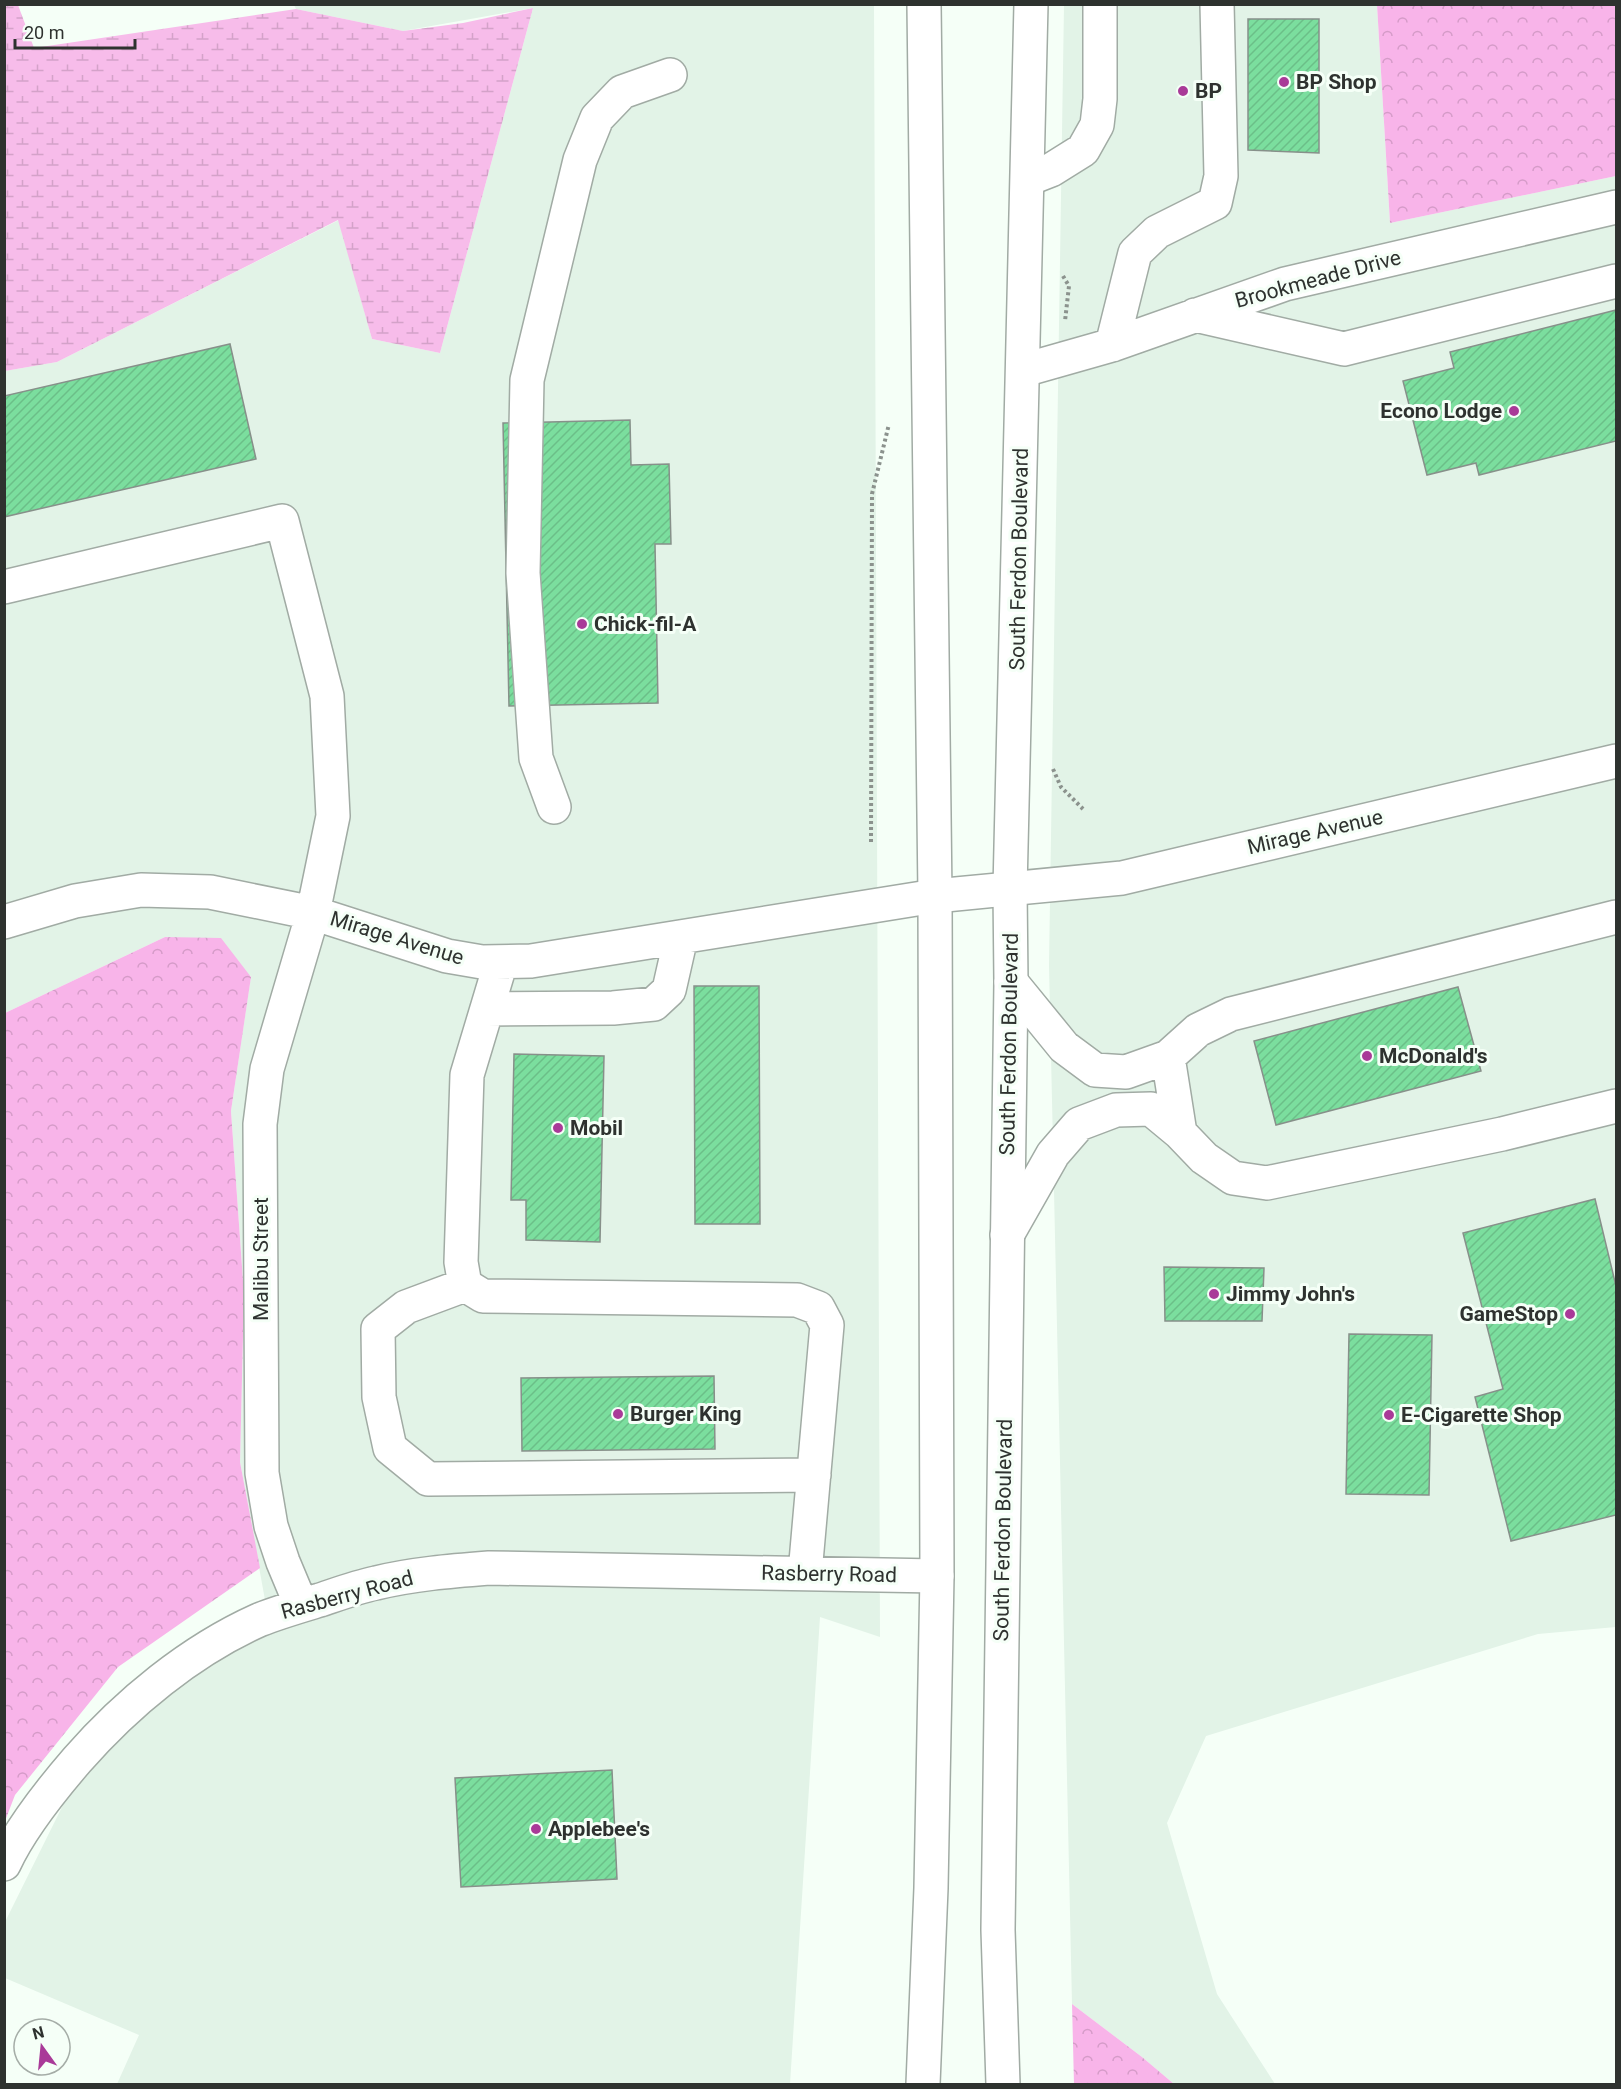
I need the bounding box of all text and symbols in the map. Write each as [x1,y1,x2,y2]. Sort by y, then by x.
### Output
scale bar [15,12,135,50]
text: 20 m [24,22,64,43]
place label: BP Shop [1296,70,1377,94]
marker: BP Shop [1277,75,1291,89]
place label: BP [1195,79,1222,103]
marker: BP [1176,84,1190,98]
street label: Brookmeade Drive [1232,245,1404,313]
place label: Econo Lodge [1380,399,1502,423]
marker: Econo Lodge [1507,404,1521,418]
street label: South Ferdon Boulevard [1005,447,1033,671]
place label: Chick-fil-A [594,612,697,636]
marker: Chick-fil-A [575,617,589,631]
street label: Mirage Avenue [1245,805,1385,859]
street label: Mirage Avenue [327,906,467,970]
street label: South Ferdon Boulevard [995,932,1023,1156]
place label: McDonald's [1379,1044,1488,1068]
marker: McDonald's [1360,1049,1374,1063]
place label: Mobil [570,1116,623,1140]
marker: Mobil [551,1121,565,1135]
street label: Malibu Street [249,1197,273,1321]
place label: Jimmy John's [1226,1282,1355,1306]
marker: Jimmy John's [1207,1287,1221,1301]
place label: GameStop [1459,1302,1558,1326]
marker: GameStop [1563,1307,1577,1321]
place label: Burger King [630,1402,742,1426]
place label: E-Cigarette Shop [1401,1403,1562,1427]
marker: Burger King [611,1407,625,1421]
marker: E-Cigarette Shop [1382,1408,1396,1422]
street label: South Ferdon Boulevard [989,1418,1017,1642]
street label: Rasberry Road [761,1561,897,1587]
street label: Rasberry Road [278,1566,416,1624]
place label: Applebee's [548,1817,650,1841]
marker: Applebee's [529,1822,543,1836]
north arrow [12,2017,72,2077]
text: N [30,2022,46,2044]

